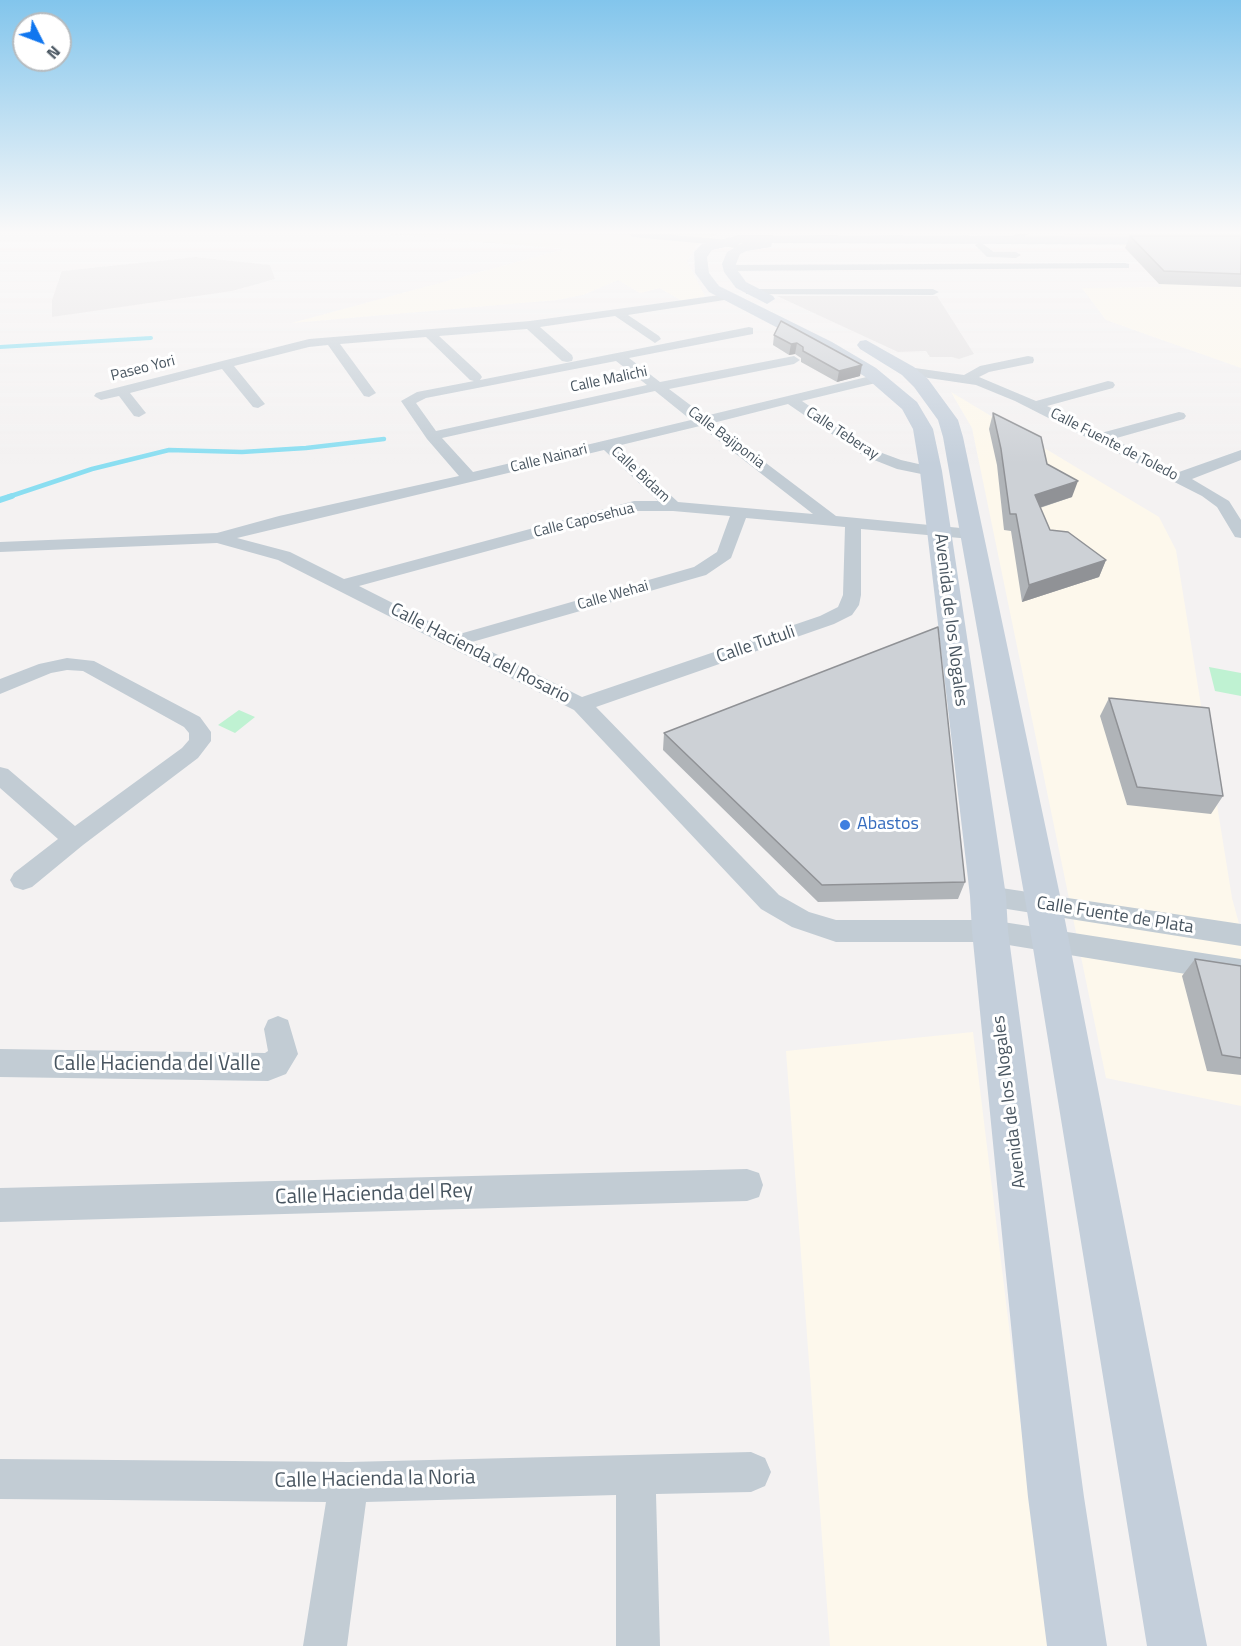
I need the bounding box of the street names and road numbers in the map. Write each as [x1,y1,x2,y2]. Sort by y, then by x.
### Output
street label: Paseo Yori [109,352,177,386]
street label: Calle Malichi [569,363,649,397]
street label: Calle Bajiponia [684,403,768,473]
street label: Calle Teberay [802,404,882,464]
street label: Calle Fuente de Toledo [1047,405,1181,485]
street label: Calle Nainari [509,441,589,477]
street label: Calle Bidam [607,443,673,507]
street label: Calle Caposehua [532,500,636,542]
street label: Avenida de los Nogales [929,532,971,708]
street label: Calle Wehai [575,577,651,615]
street label: Calle Hacienda del Rosario [387,599,573,709]
street label: Calle Tutuli [714,622,798,668]
street label: Calle Fuente de Plata [1035,893,1195,939]
street label: Avenida de los Nogales [989,1014,1031,1190]
street label: Calle Hacienda del Valle [53,1052,261,1078]
street label: Calle Hacienda del Rey [275,1179,473,1211]
street label: Calle Hacienda la Noria [274,1466,476,1494]

